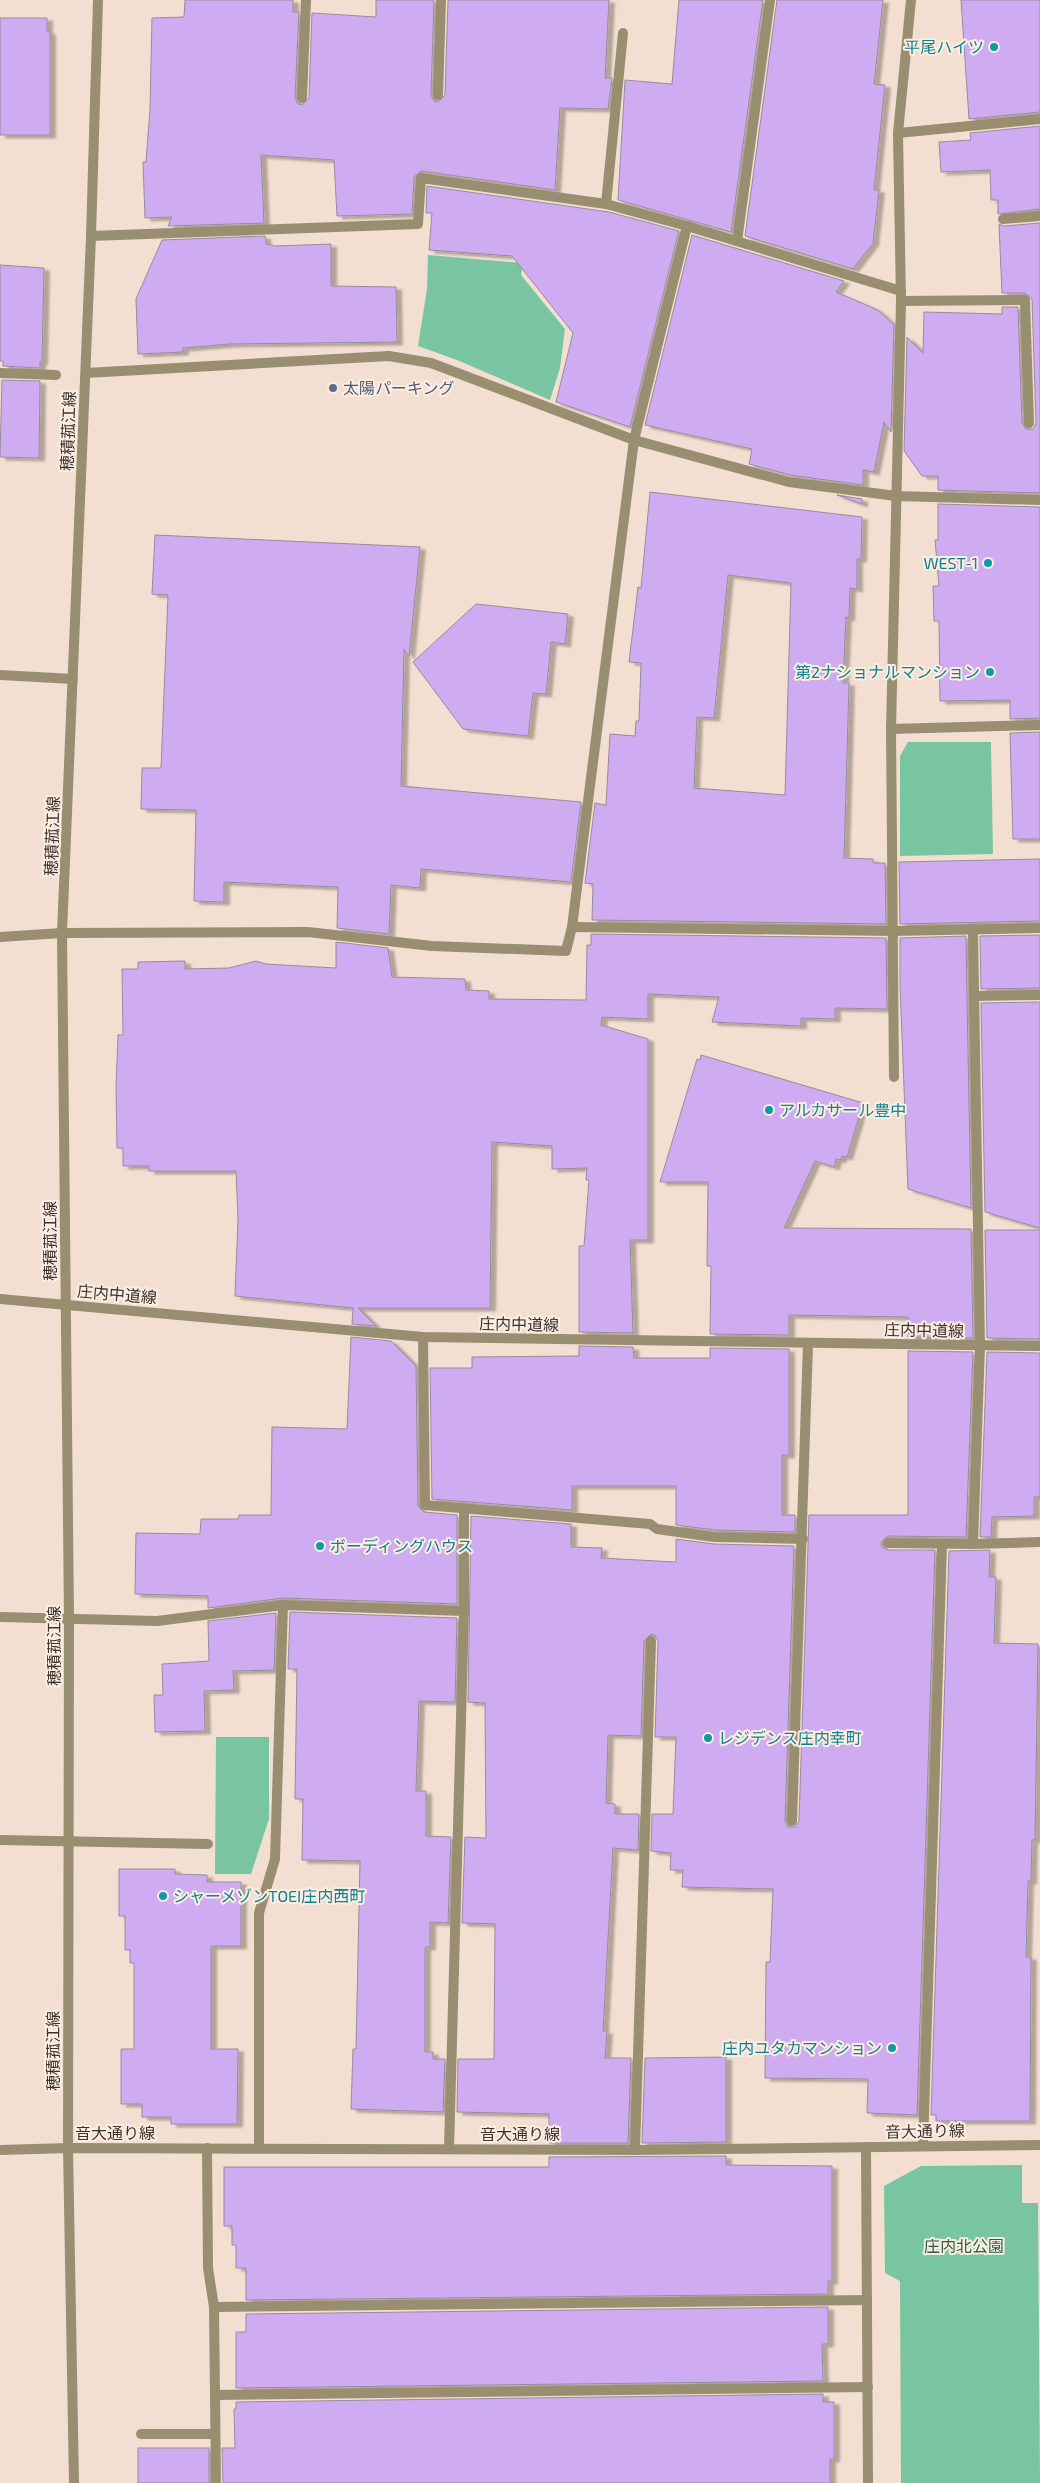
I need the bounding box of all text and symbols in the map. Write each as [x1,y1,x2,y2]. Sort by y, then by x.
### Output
place label: 平尾ハイツ [904,37,984,56]
marker: 平尾ハイツ [988,41,1000,53]
place label: 太陽パーキング [343,378,455,397]
marker: 太陽パーキング [327,382,339,394]
street label: 穂積菰江線 [57,391,78,471]
place label: WEST-1 [923,553,978,572]
marker: WEST-1 [982,557,994,569]
place label: 第2ナショナルマンション [795,662,980,681]
marker: 第2ナショナルマンション [984,666,996,678]
street label: 穂積菰江線 [41,796,62,876]
place label: アルカサール豊中 [779,1100,906,1119]
marker: アルカサール豊中 [763,1104,775,1116]
street label: 穂積菰江線 [40,1201,59,1281]
street label: 庄内中道線 [76,1281,158,1306]
street label: 庄内中道線 [479,1313,559,1334]
street label: 庄内中道線 [884,1319,964,1340]
place label: ボーディングハウス [330,1536,473,1555]
marker: ボーディングハウス [314,1540,326,1552]
street label: 穂積菰江線 [44,1606,63,1686]
place label: レジデンス庄内幸町 [718,1728,862,1747]
marker: レジデンス庄内幸町 [702,1732,714,1744]
place label: シャーメゾンTOEI庄内西町 [173,1886,365,1905]
marker: シャーメゾンTOEI庄内西町 [157,1890,169,1902]
street label: 穂積菰江線 [43,2011,62,2091]
place label: 庄内ユタカマンション [722,2038,882,2057]
marker: 庄内ユタカマンション [886,2042,898,2054]
street label: 音大通り線 [885,2120,965,2141]
street label: 音大通り線 [75,2123,155,2142]
street label: 音大通り線 [480,2124,560,2143]
park label: 庄内北公園 [924,2236,1004,2255]

